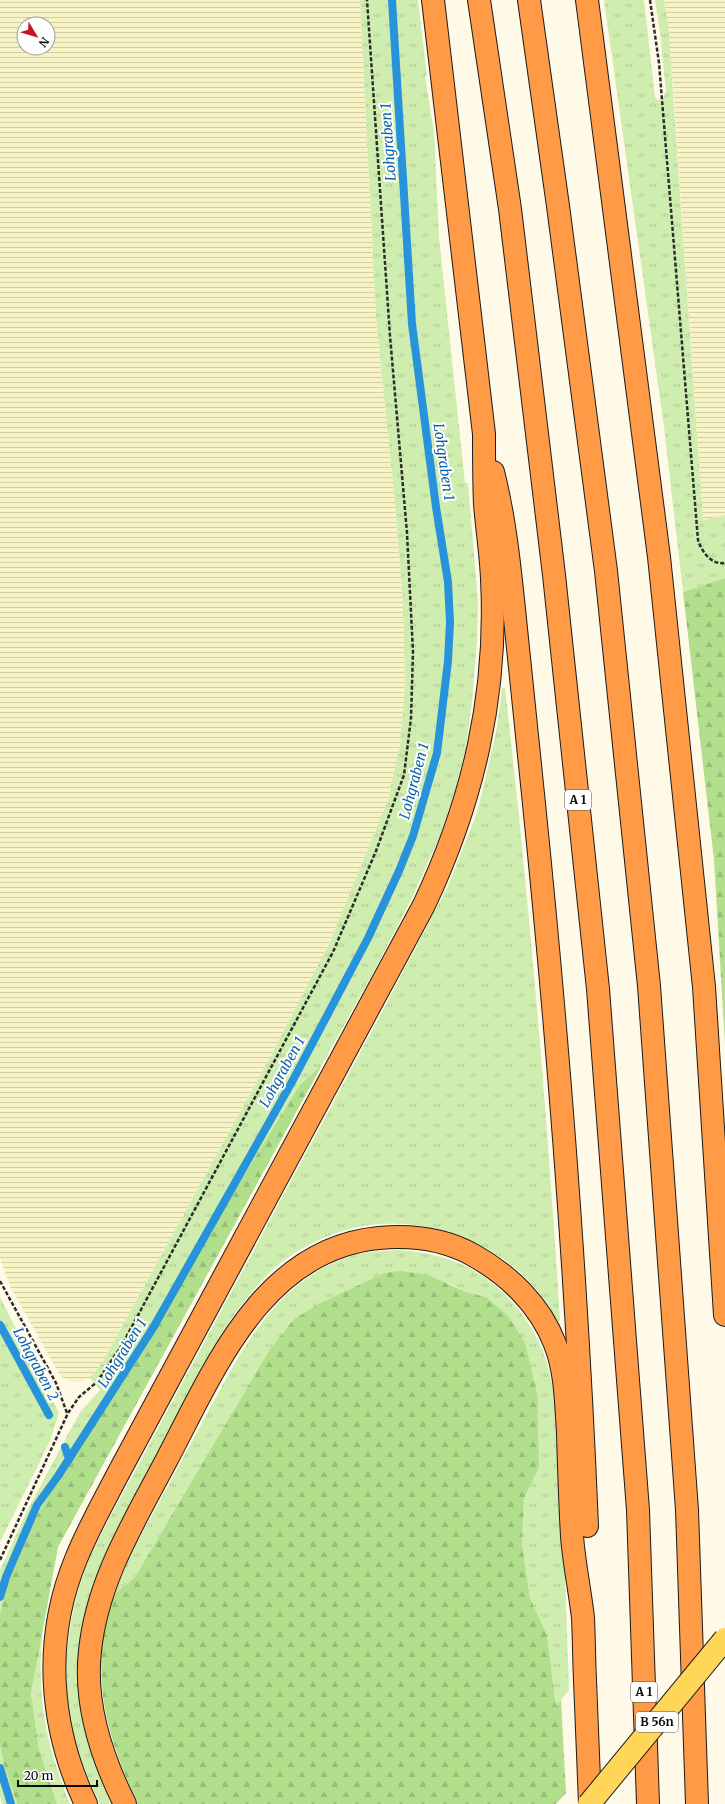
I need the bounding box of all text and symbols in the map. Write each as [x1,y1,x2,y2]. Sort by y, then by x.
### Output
north arrow [16,16,56,56]
text: N [36,34,52,50]
water label: Lohgraben 1 [376,102,400,182]
water label: Lohgraben 1 [430,422,458,502]
water label: Lohgraben 1 [395,741,433,821]
road number: A 1 [565,790,591,810]
water label: Lohgraben 1 [255,1033,309,1111]
water label: Lohgraben 1 [94,1315,150,1391]
water label: Lohgraben 2 [9,1324,63,1404]
road number: A 1 [631,1682,657,1702]
road number: B 56n [636,1712,678,1732]
scale bar [18,1762,97,1788]
text: 20 m [24,1768,53,1783]

